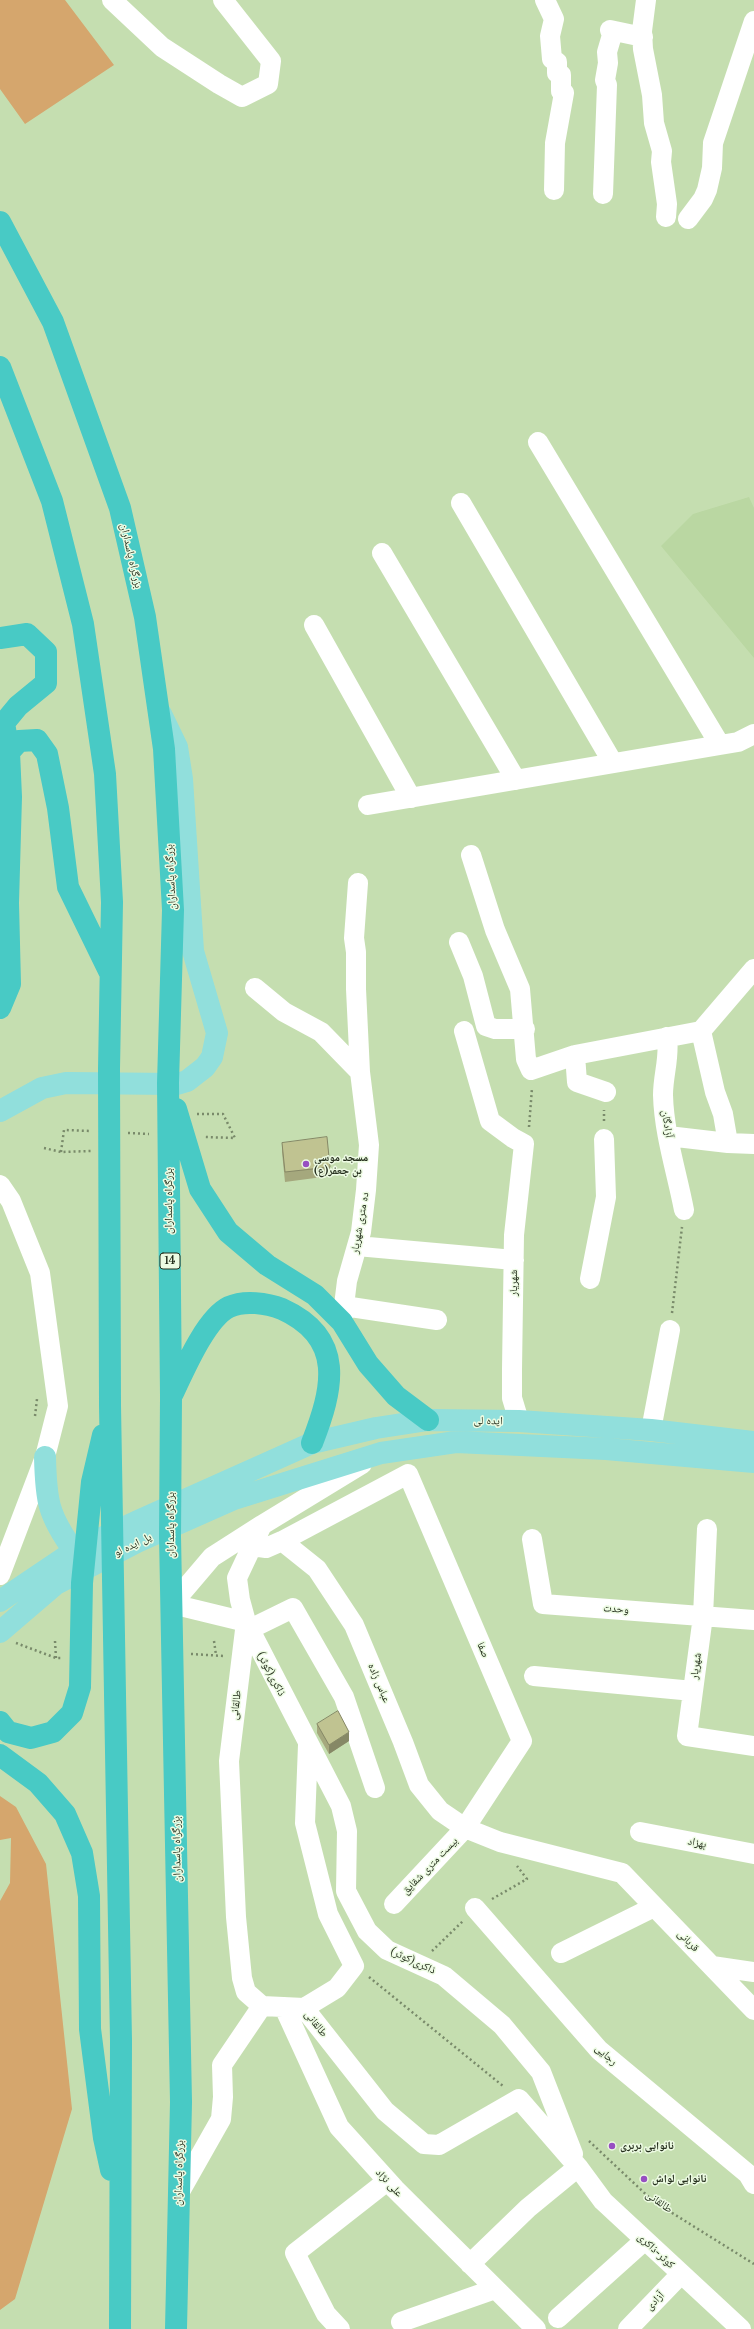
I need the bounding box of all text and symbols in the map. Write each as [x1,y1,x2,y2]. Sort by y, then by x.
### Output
street label: بزرگراه پاسداران [117,522,145,590]
street label: بزرگراه پاسداران [163,844,179,910]
street label: آزادگان [659,1109,675,1139]
place label: مسجد موسی بن جعفر(ع) [314,1151,368,1177]
marker: مسجد موسی بن جعفر(ع) [301,1159,311,1169]
street label: بزرگراه پاسداران [162,1168,176,1234]
street label: ده متری شهریار [348,1191,372,1255]
road number: 14 [160,1253,180,1269]
street label: شهریار [507,1270,521,1296]
street label: ایده لی [473,1414,503,1428]
street label: بزرگراه پاسداران [164,1492,178,1558]
street label: پل ایده لو [112,1530,154,1560]
street label: وحدت [603,1602,629,1616]
street label: صفا [474,1640,492,1660]
street label: ذاکری(کوثر) [254,1650,288,1698]
street label: شهریار [688,1652,704,1680]
street label: عباس زاده [365,1661,393,1705]
street label: طالقانی [228,1689,244,1721]
street label: بزرگراه پاسداران [170,1816,184,1882]
street label: بیست متری شقایق [399,1834,461,1898]
street label: بهزاد [686,1835,708,1851]
street label: قربانی [674,1927,702,1955]
street label: ذاکری(کوثر) [388,1945,438,1977]
street label: طالقانی [302,2008,330,2040]
street label: رجایی [592,2042,620,2068]
place label: نانوایی بربری [620,2139,674,2153]
street label: بزرگراه پاسداران [171,2140,187,2206]
marker: نانوایی بربری [607,2141,617,2151]
street label: علی نژاد [373,2166,405,2200]
place label: نانوایی لواش [652,2172,707,2186]
marker: نانوایی لواش [639,2174,649,2184]
street label: طالقانی [643,2188,675,2216]
street label: کوثر-ذاکری [635,2230,677,2272]
street label: آزادی [643,2289,667,2313]

